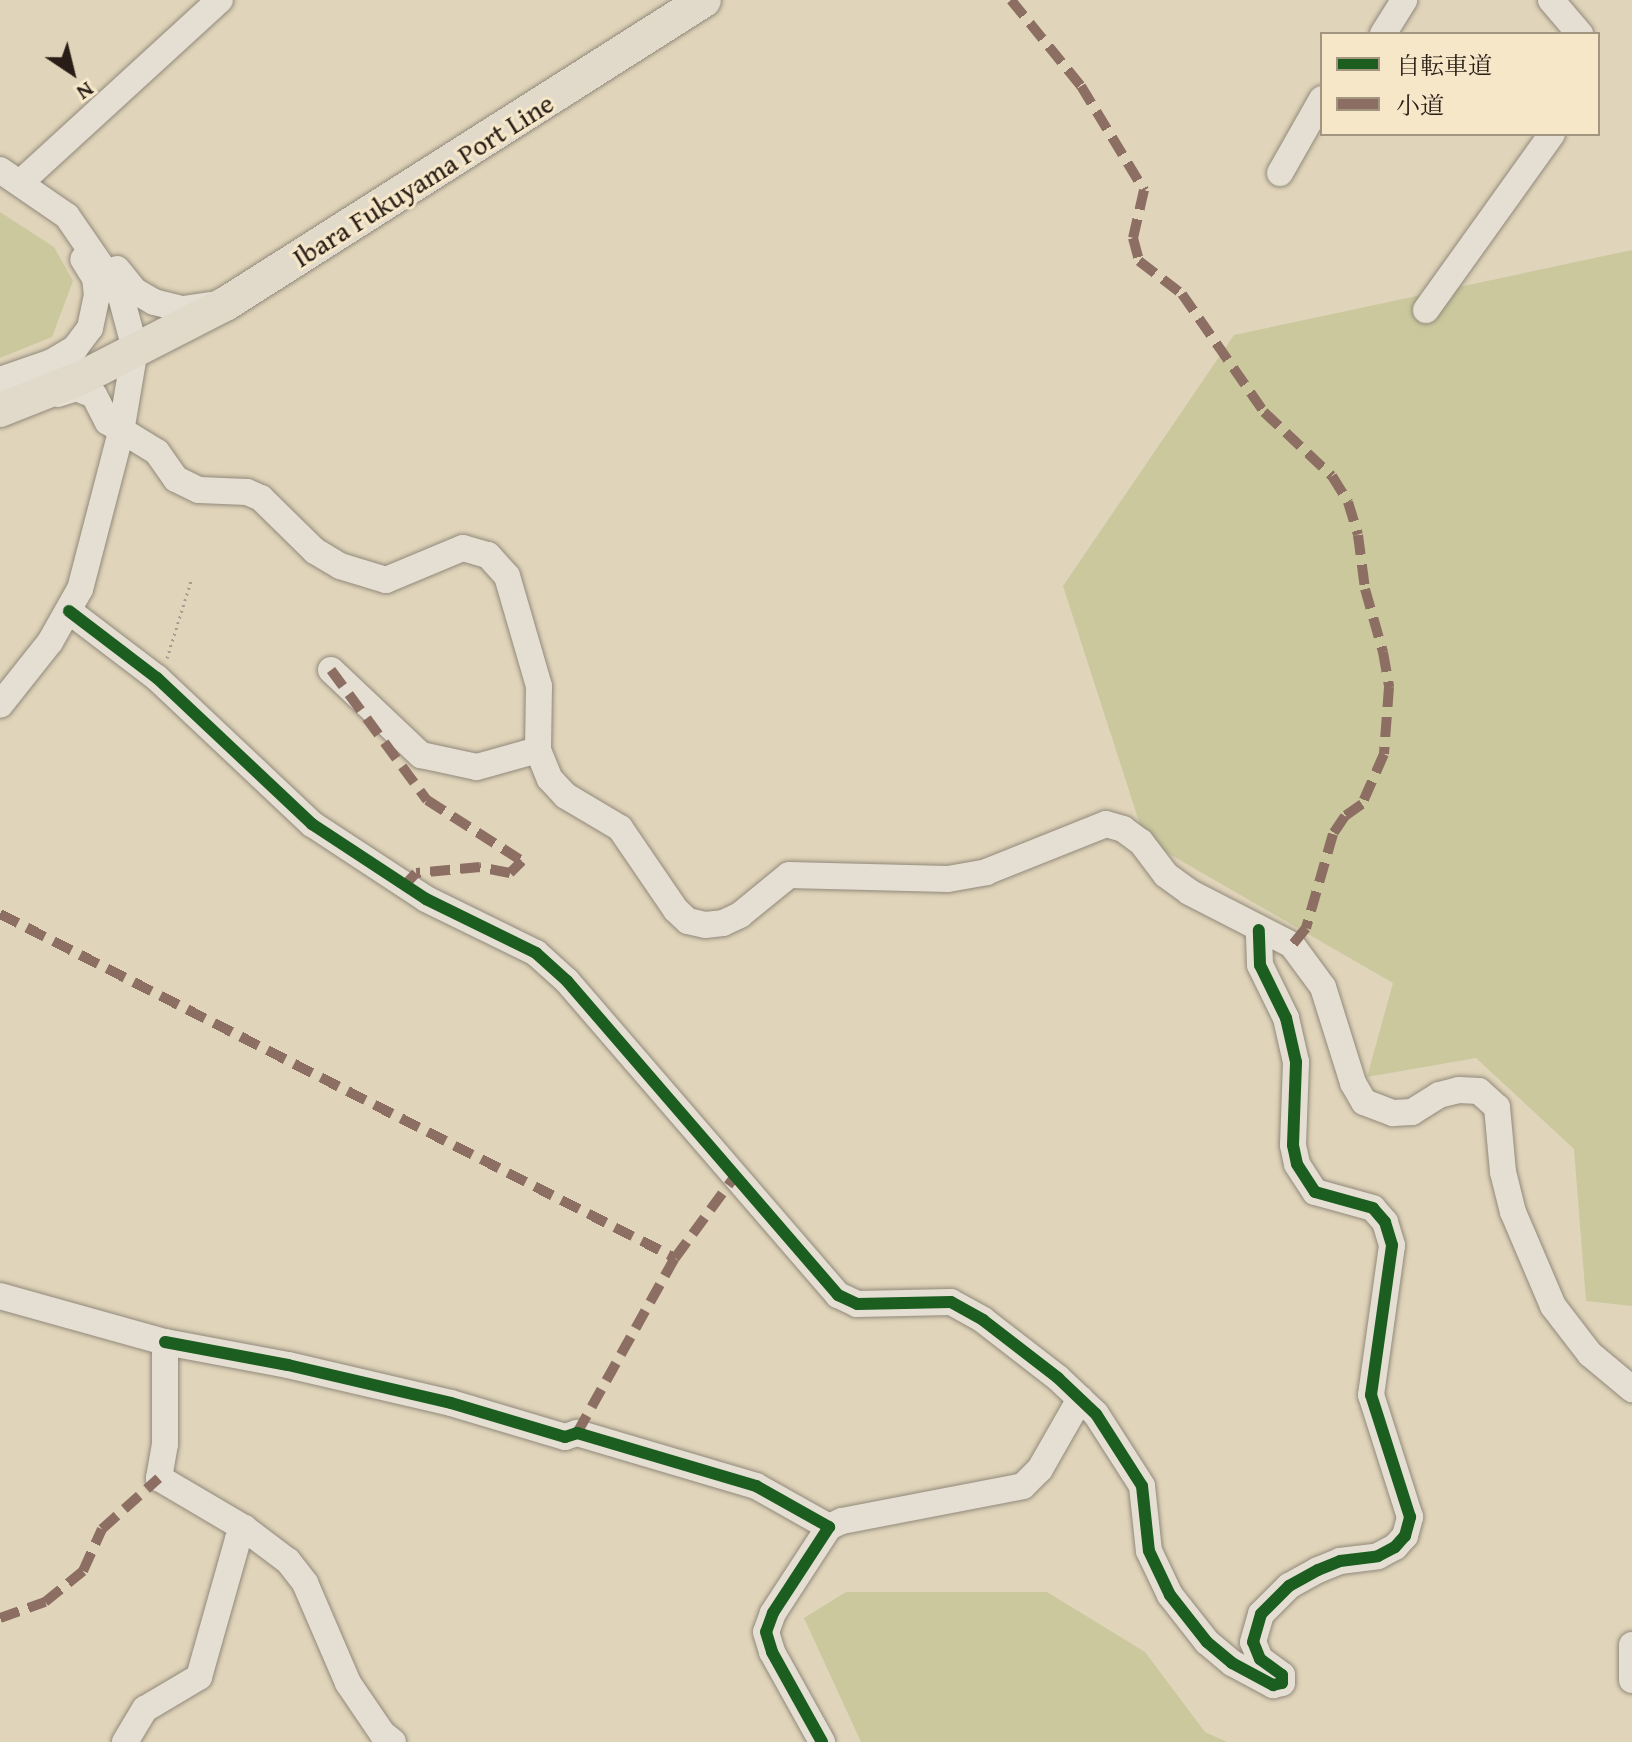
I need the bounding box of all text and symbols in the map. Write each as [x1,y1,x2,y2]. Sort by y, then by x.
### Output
north arrow [32,32,112,112]
legend [1320,32,1600,136]
text: 自転車道 [1396,48,1492,83]
text: N [71,74,101,109]
street label: Ibara Fukuyama Port Line [286,86,560,274]
text: 小道 [1396,88,1444,123]

